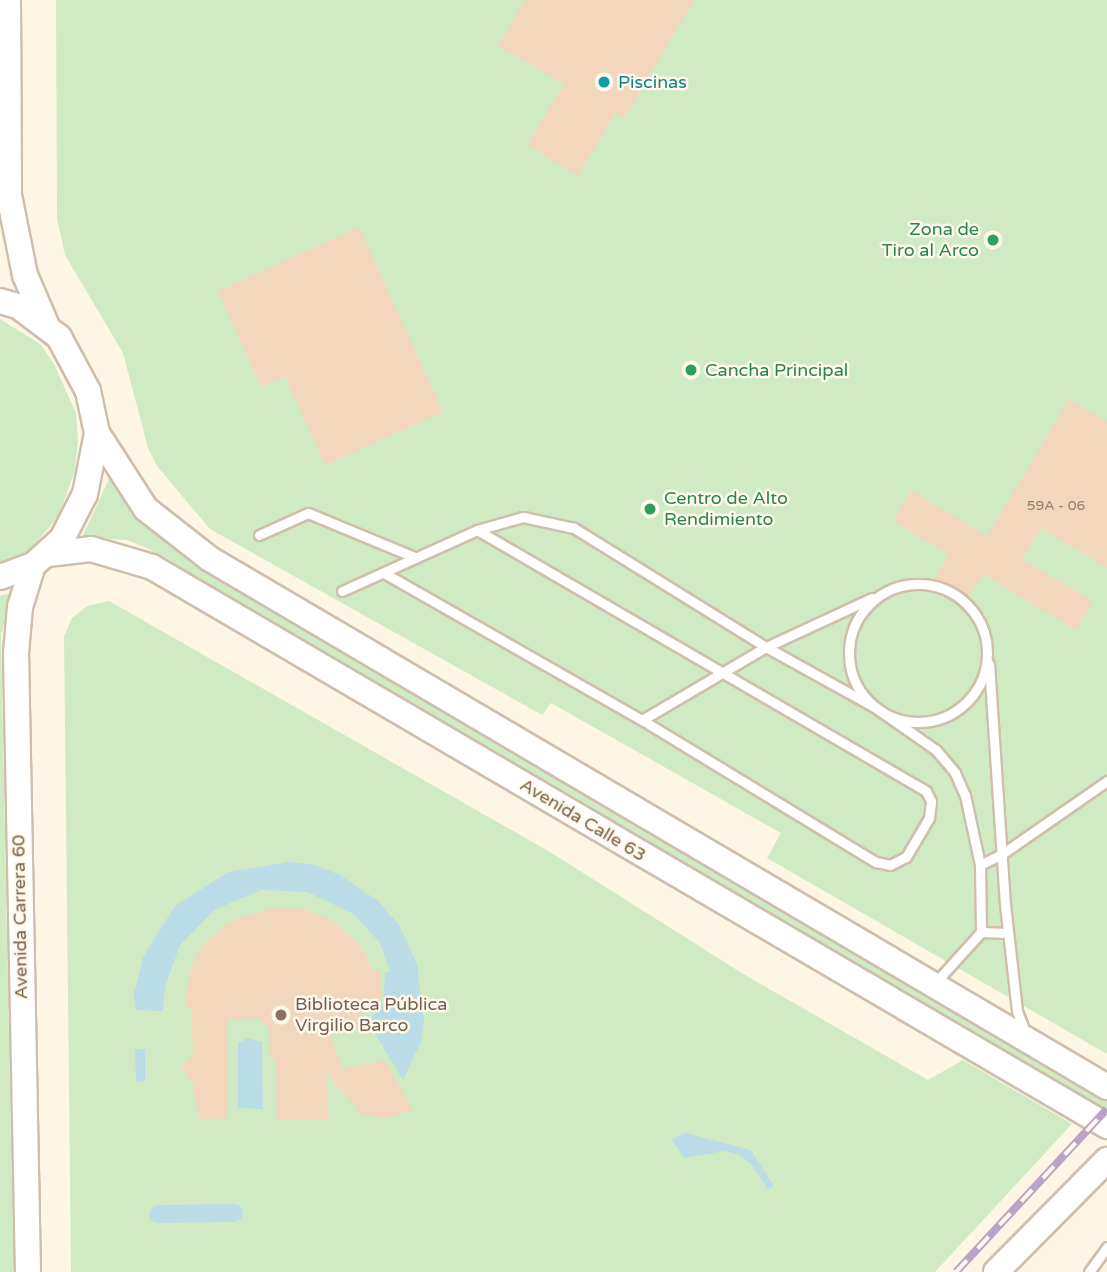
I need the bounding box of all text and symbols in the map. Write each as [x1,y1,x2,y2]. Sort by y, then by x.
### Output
place label: Piscinas [618,71,687,93]
marker: Piscinas [596,74,612,90]
place label: Zona de Tiro al Arco [882,219,979,262]
marker: Zona de Tiro al Arco [985,232,1001,248]
place label: Cancha Principal [705,359,848,381]
marker: Cancha Principal [683,362,699,378]
place label: Centro de Alto Rendimiento [664,488,788,530]
house number: 59A - 06 [1027,498,1085,514]
marker: Centro de Alto Rendimiento [642,501,658,517]
street label: Avenida Calle 63 [516,774,650,866]
street label: Avenida Carrera 60 [8,835,32,999]
place label: Biblioteca Pública Virgilio Barco [295,994,447,1036]
marker: Biblioteca Pública Virgilio Barco [273,1007,289,1023]

